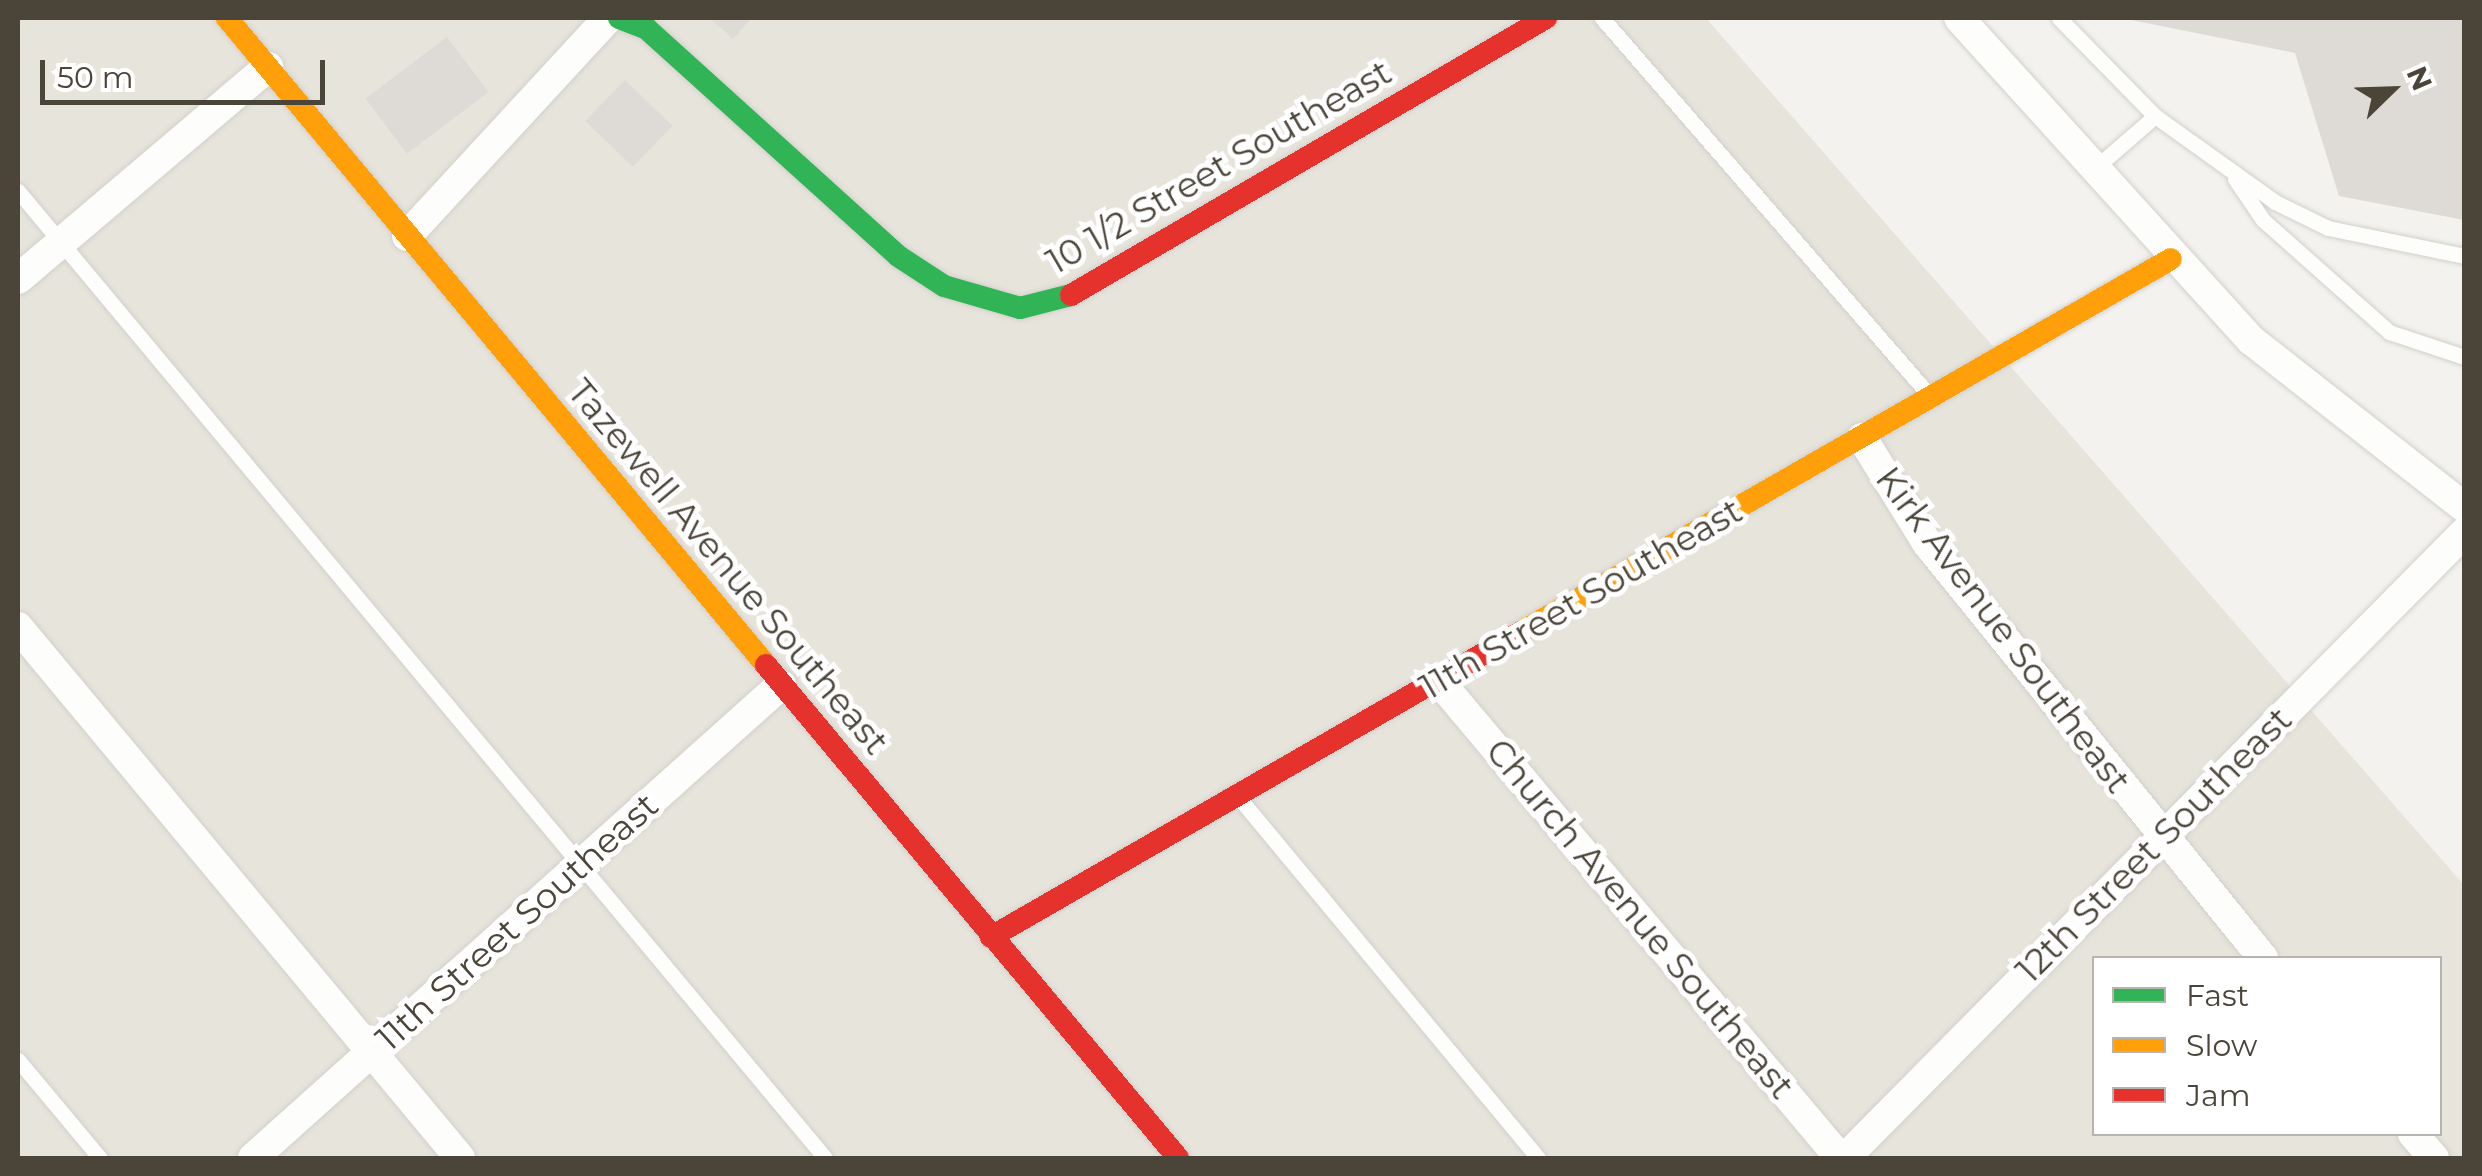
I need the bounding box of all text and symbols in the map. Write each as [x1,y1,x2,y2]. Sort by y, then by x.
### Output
scale bar [45,40,330,102]
north arrow [2342,40,2442,140]
street label: 10 1/2 Street Southeast [1039,51,1399,283]
text: 50 m [57,59,134,96]
text: N [2400,61,2440,95]
street label: Tazewell Avenue Southeast [559,371,897,763]
street label: Kirk Avenue Southeast [1867,459,2139,801]
street label: 11th Street Southeast [1413,490,1749,708]
street label: 12th Street Southeast [2008,699,2300,991]
street label: Church Avenue Southeast [1477,731,1803,1107]
street label: 11th Street Southeast [367,784,667,1060]
legend [2092,956,2442,1136]
text: Fast [2186,977,2249,1014]
text: Slow [2186,1027,2257,1064]
text: Jam [2186,1077,2251,1114]

